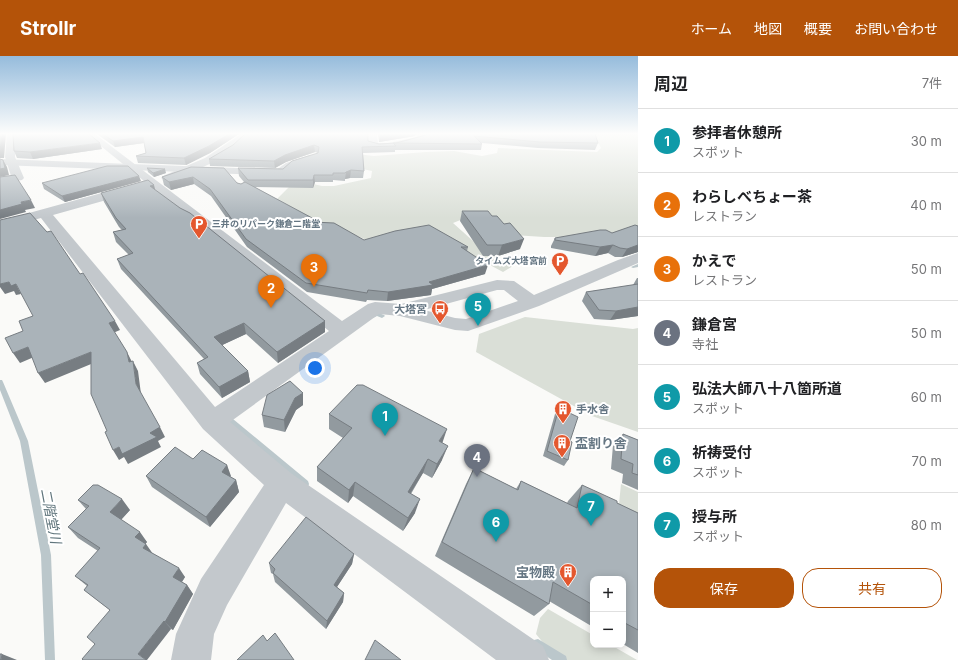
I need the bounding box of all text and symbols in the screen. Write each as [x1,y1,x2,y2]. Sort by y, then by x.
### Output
text: Strollr [20,17,76,40]
text: ホーム [690,20,732,37]
text: 地図 [754,20,782,37]
text: 概要 [804,20,832,37]
text: お問い合わせ [854,20,938,37]
text: 周辺 [654,74,688,94]
text: 7件 [922,75,942,91]
text: 参拝者休憩所 [692,123,782,142]
text: 1 [664,133,670,149]
text: 30 m [911,133,942,149]
text: スポット [692,144,744,160]
text: わらしべちょー茶 [692,187,812,206]
text: 2 [663,197,671,213]
text: 40 m [910,197,942,213]
text: レストラン [692,208,757,224]
parking icon: 三井のリパーク鎌倉二階堂 [189,214,209,239]
place label: 三井のリパーク鎌倉二階堂 [212,218,320,229]
parking icon: タイムズ大塔宮前 [550,251,570,276]
text: かえで [692,251,737,270]
pin: 3 [301,254,327,287]
place label: タイムズ大塔宮前 [475,255,547,266]
text: 3 [663,261,671,277]
text: 50 m [911,261,942,277]
text: レストラン [692,272,757,288]
pin: 2 [258,275,284,308]
pin: 5 [465,293,491,326]
bus stop icon: 大塔宮 [430,299,450,324]
place label: 大塔宮 [394,302,427,316]
text: 鎌倉宮 [692,315,737,334]
text: 4 [663,325,671,341]
text: 50 m [911,325,942,341]
text: 寺社 [692,336,718,352]
your location [305,358,325,378]
text: 弘法大師八十八箇所道 [692,379,842,398]
text: 5 [663,389,671,405]
text: 60 m [911,389,942,405]
building icon: 手水舎 [553,399,573,424]
text: スポット [692,400,744,416]
place label: 手水舎 [576,402,610,416]
pin: 1 [372,403,398,436]
building icon: 盃割り舎 [552,433,572,458]
place label: 盃割り舎 [575,435,627,451]
text: 祈祷受付 [692,443,752,462]
pin: 4 [464,444,490,477]
text: 6 [663,453,671,469]
text: 70 m [912,453,942,469]
text: スポット [692,464,744,480]
water label: 二階堂川 [38,487,66,547]
pin: 7 [578,493,604,526]
text: 授与所 [692,507,737,526]
pin: 6 [483,509,509,542]
text: 7 [663,517,671,533]
text: 80 m [911,517,942,533]
text: スポット [692,528,744,544]
building icon: 宝物殿 [558,562,578,587]
place label: 宝物殿 [516,564,555,580]
button: 保存 [654,568,794,608]
button: 共有 [802,568,942,608]
map controls [590,576,626,648]
button: + [590,576,626,612]
button: − [590,612,626,648]

